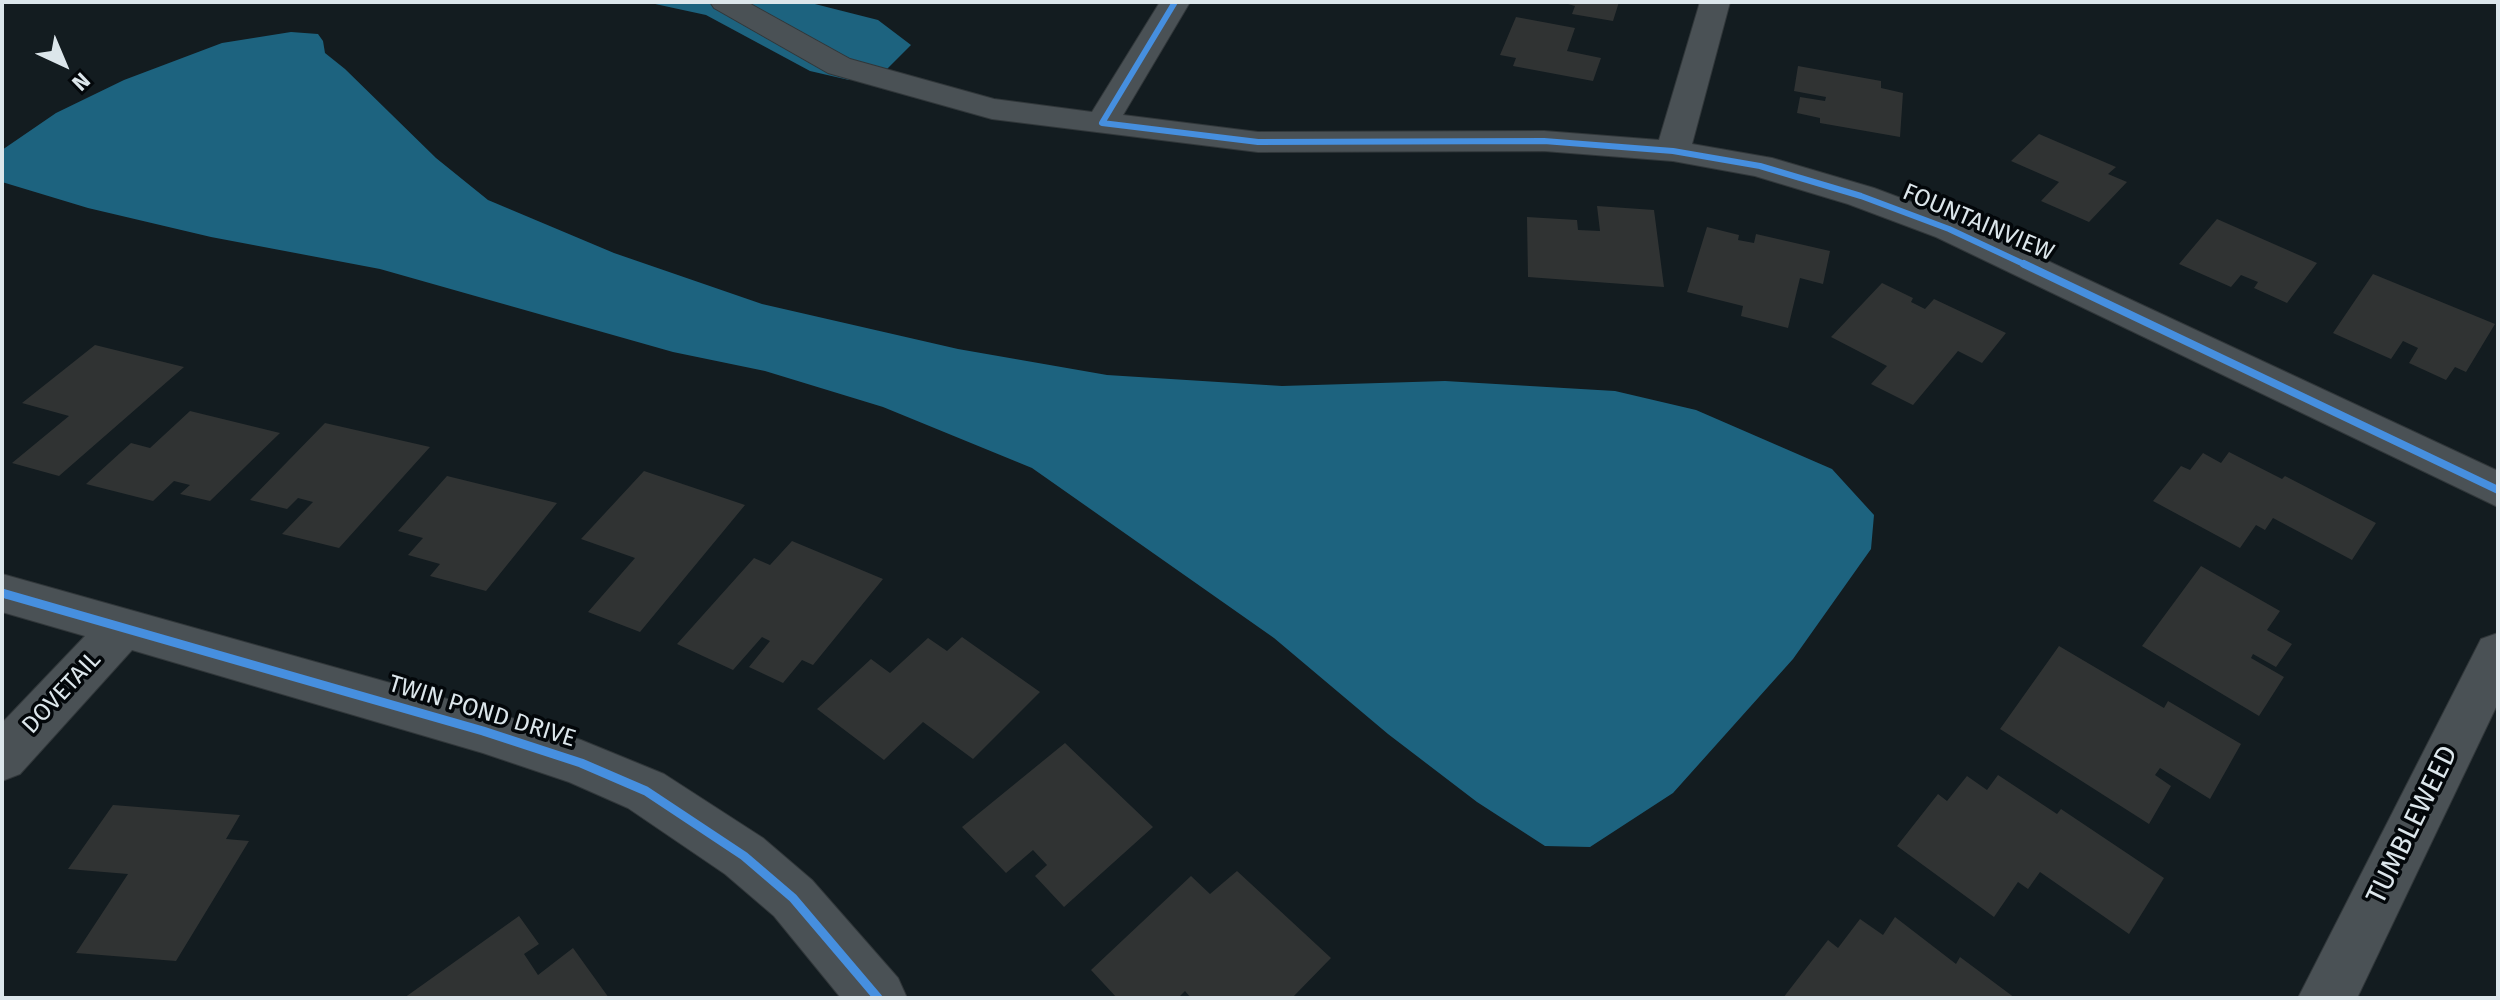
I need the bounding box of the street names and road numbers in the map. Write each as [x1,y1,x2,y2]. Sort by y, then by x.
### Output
street label: FOUNTAINVIEW [1898,178,2058,268]
street label: DOVETAIL [17,646,107,740]
street label: TWIN POND DRIVE [385,670,579,754]
street label: TUMBLEWEED [2360,740,2466,910]

